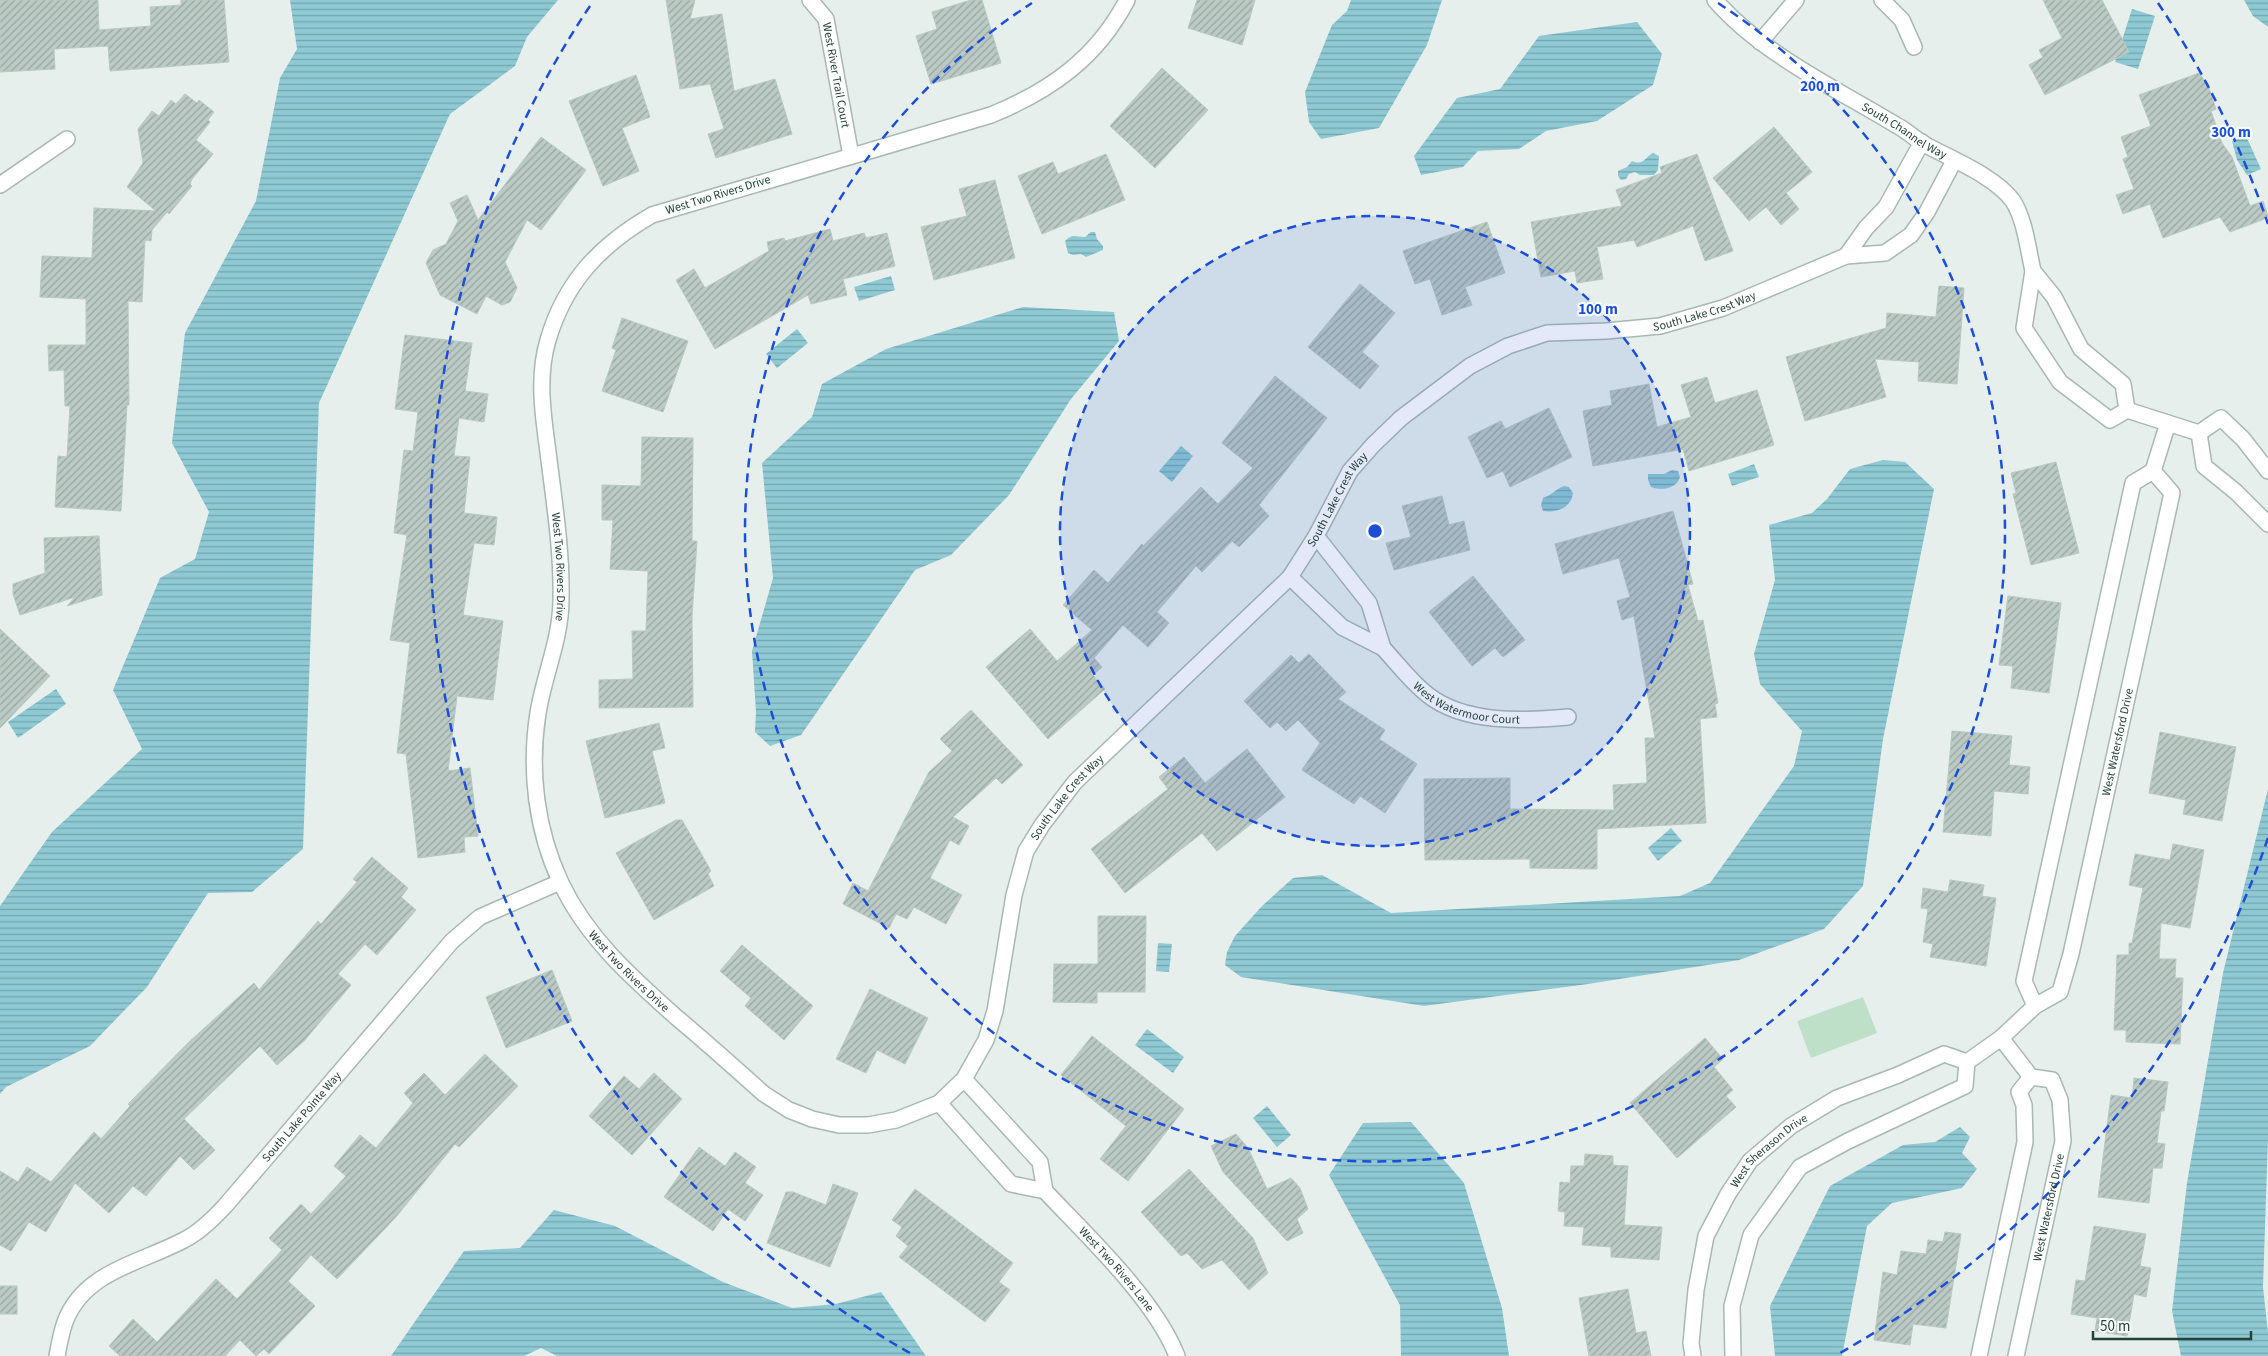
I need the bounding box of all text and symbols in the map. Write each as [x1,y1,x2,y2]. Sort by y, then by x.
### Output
street label: West River Trail Court [818,21,854,129]
text: 200 m [1800,76,1840,97]
street label: South Channel Way [1858,98,1950,163]
text: 300 m [2211,122,2251,143]
street label: West Two Rivers Drive [663,171,773,219]
street label: South Lake Crest Way [1652,286,1759,335]
text: 100 m [1578,299,1618,320]
street label: South Lake Crest Way [1303,448,1372,550]
street label: West Two Rivers Drive [547,511,570,622]
centre of rings [1366,522,1384,540]
street label: West Watermoor Court [1409,678,1520,728]
street label: West Watersford Drive [2097,687,2138,798]
street label: South Lake Crest Way [1026,750,1108,844]
street label: West Two Rivers Drive [585,927,673,1016]
street label: South Lake Pointe Way [258,1067,345,1166]
street label: West Sherason Drive [1726,1109,1811,1191]
street label: West Watersford Drive [2028,1152,2069,1263]
street label: West Two Rivers Lane [1075,1223,1158,1315]
scale bar [2093,1308,2250,1340]
text: 50 m [2100,1316,2130,1337]

